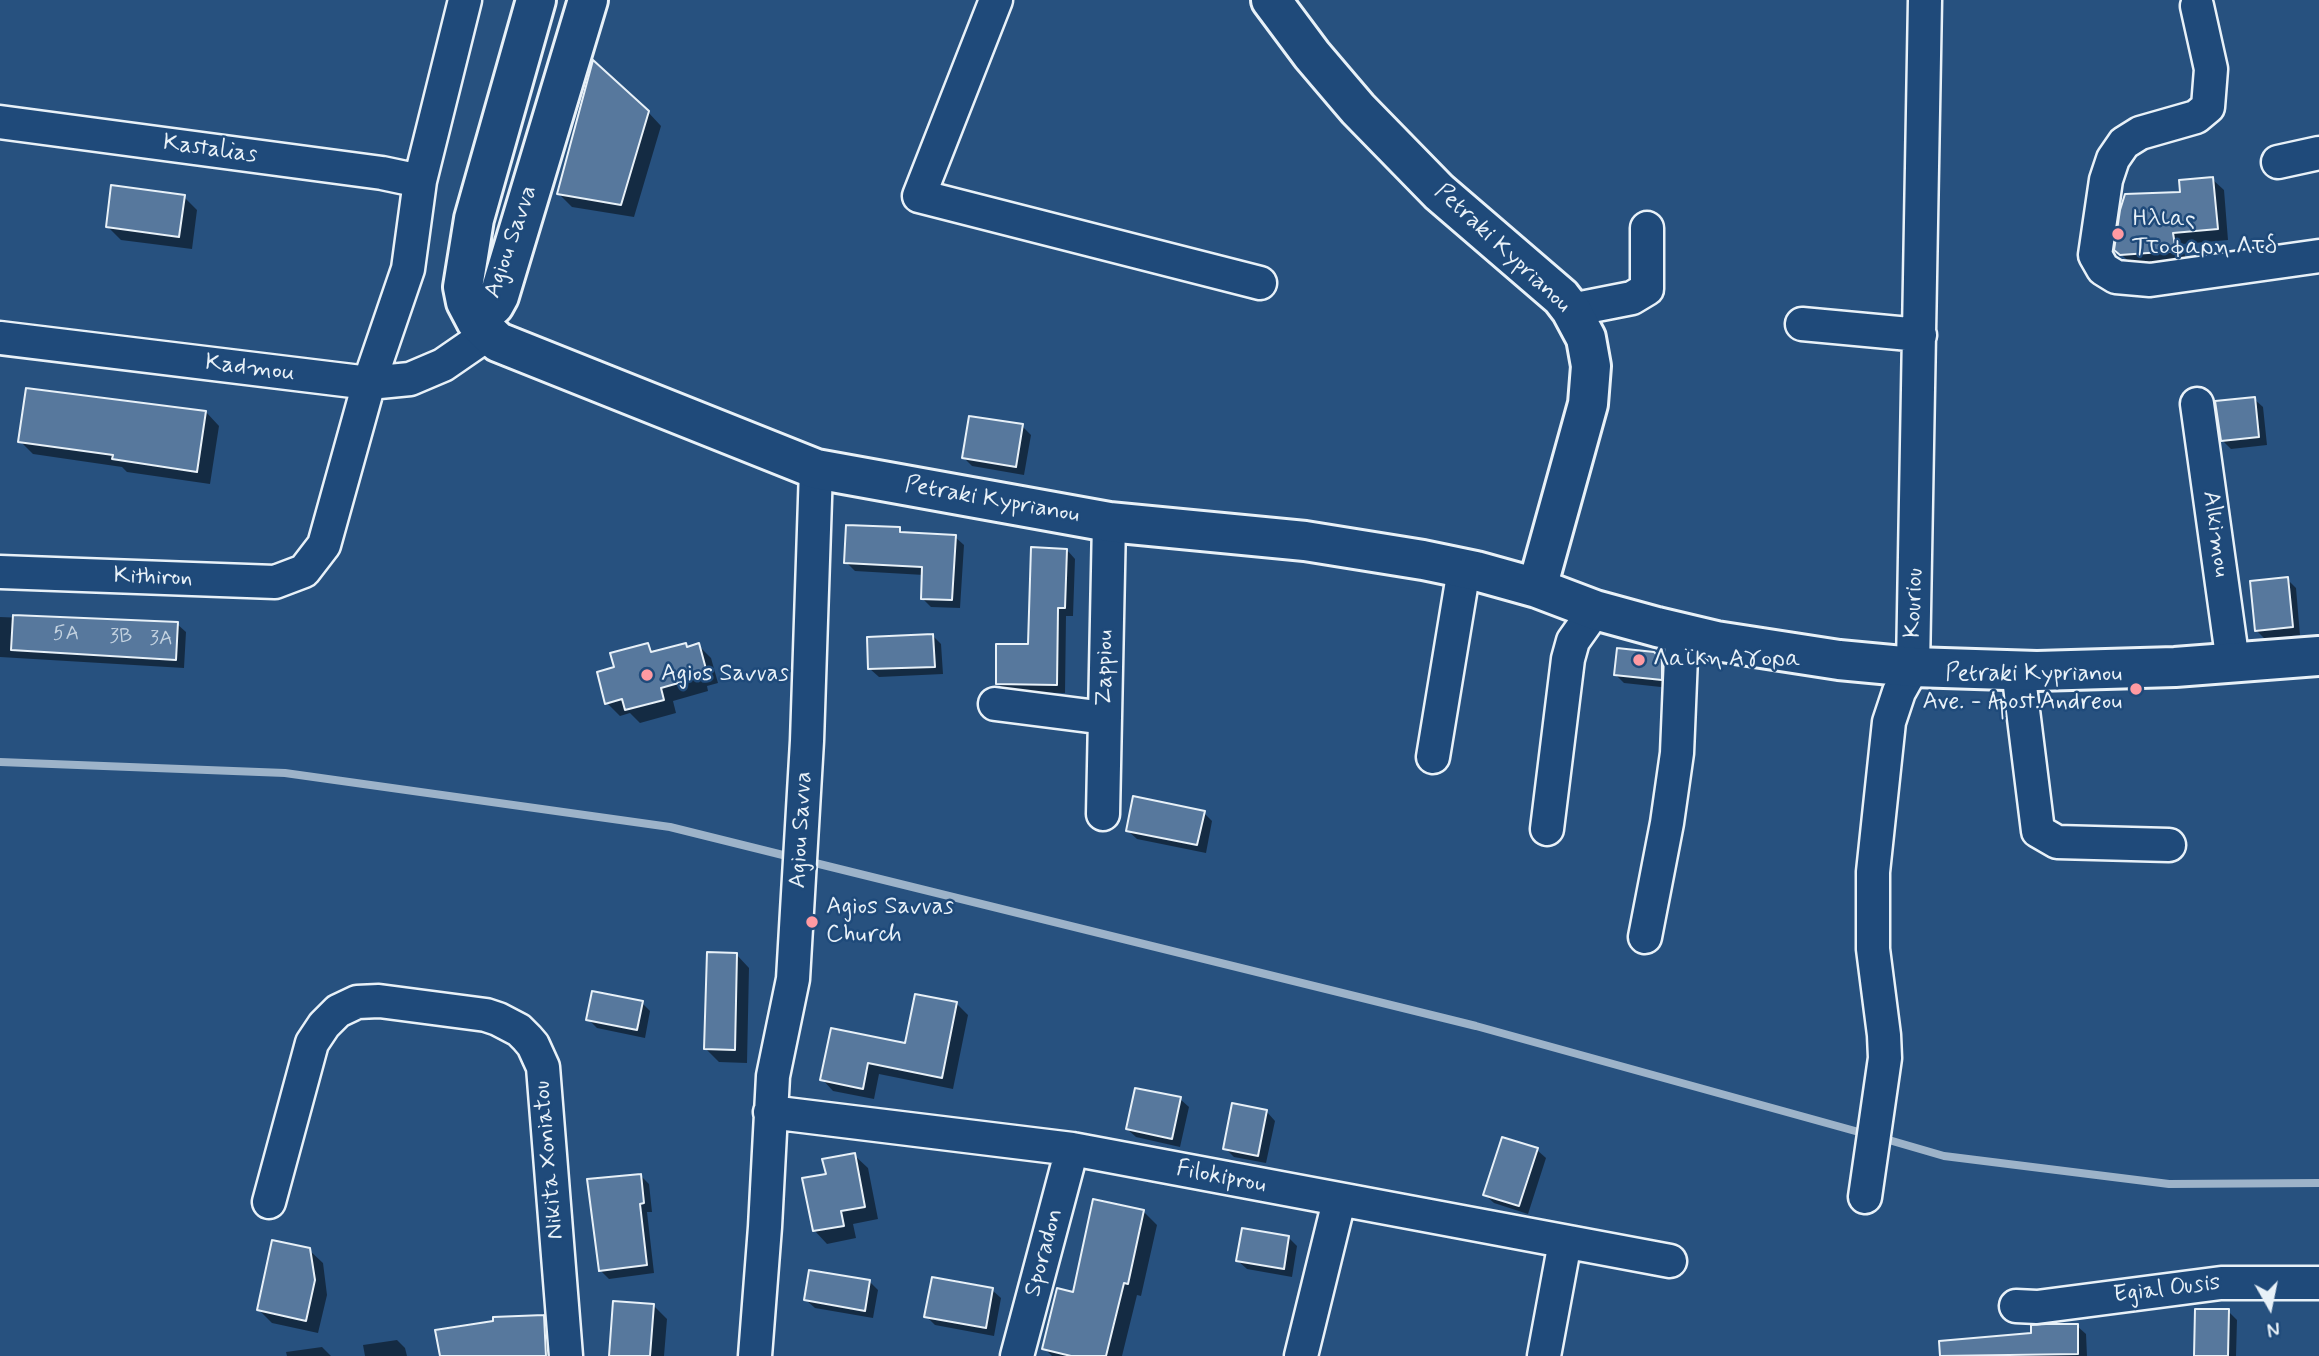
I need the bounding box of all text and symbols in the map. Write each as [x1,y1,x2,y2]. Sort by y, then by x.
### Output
street label: Kastalias [161,129,259,171]
street label: Petraki Kyprianou [1428,178,1576,320]
street label: Agiou Savva [479,182,545,302]
place label: Ηλιας Ττοφαρη Λτδ [2132,206,2277,262]
marker: Ηλιας Ττοφαρη Λτδ [2110,226,2126,242]
street label: Kadmou [203,349,297,389]
street label: Petraki Kyprianou [902,471,1082,531]
street label: Alkimou [2195,489,2235,579]
street label: Kithiron [113,562,193,594]
street label: Kouriou [1899,567,1931,639]
house number: 5A [53,622,79,648]
house number: 3B [110,625,132,651]
house number: 3A [149,627,173,653]
street label: Zappiou [1091,630,1121,706]
place label: Λαϊκη Αγορα [1653,646,1801,674]
marker: Λαϊκη Αγορα [1631,652,1647,668]
place label: Agios Savvas [661,661,789,689]
place label: Petraki Kyprianou Ave. - Apost.Andreou [1923,661,2122,717]
marker: Agios Savvas [639,667,655,683]
marker: Petraki Kyprianou Ave. - Apost.Andreou [2128,681,2144,697]
street label: Agiou Savva [785,771,819,889]
place label: Agios Savvas Church [826,894,954,950]
marker: Agios Savvas Church [804,914,820,930]
street label: Nikita Xoniatou [529,1079,571,1241]
street label: Filokiprou [1174,1155,1268,1201]
street label: Sporadon [1019,1206,1071,1300]
street label: Egial Ousis [2112,1269,2222,1311]
north arrow [2235,1272,2305,1342]
text: N [2265,1315,2282,1342]

